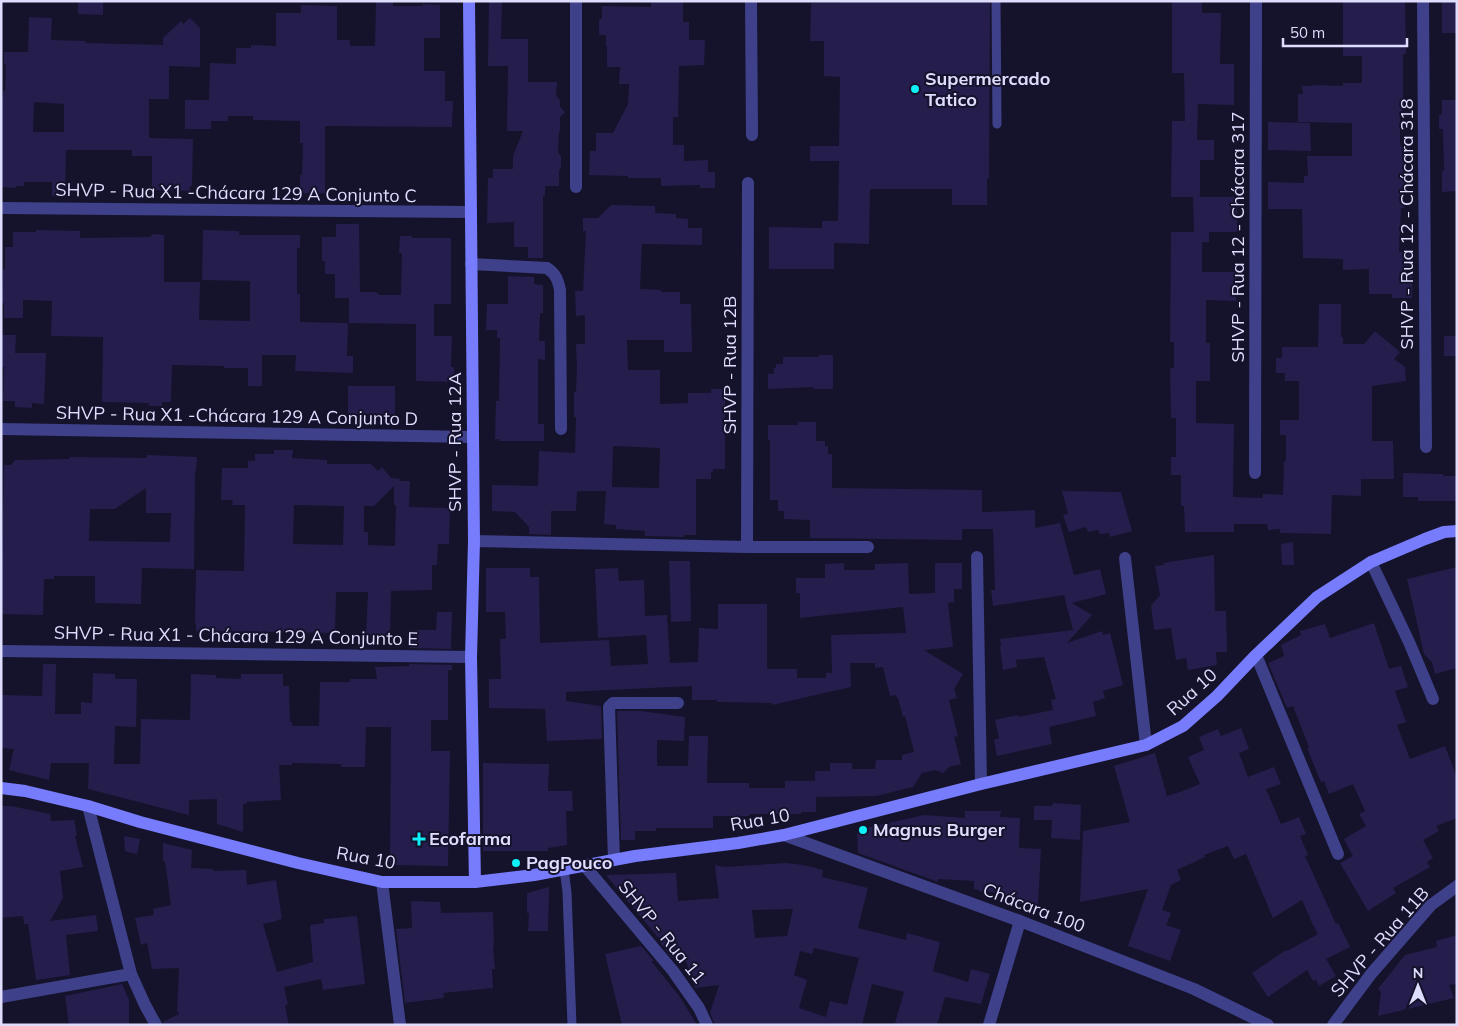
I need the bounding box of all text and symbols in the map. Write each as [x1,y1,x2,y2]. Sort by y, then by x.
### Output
scale bar [1283,15,1407,47]
text: 50 m [1290,23,1325,42]
place label: Supermercado Tatico [925,67,1050,111]
marker: Supermercado Tatico [909,83,921,95]
street label: SHVP - Rua 12 - Chácara 318 [1395,98,1418,350]
street label: SHVP - Rua 12 - Chácara 317 [1226,111,1249,363]
street label: SHVP - Rua X1 -Chácara 129 A Conjunto C [55,178,417,207]
street label: SHVP - Rua 12B [718,296,741,434]
street label: SHVP - Rua 12A [443,372,466,512]
street label: SHVP - Rua X1 -Chácara 129 A Conjunto D [56,401,418,430]
street label: SHVP - Rua X1 - Chácara 129 A Conjunto E [54,621,418,650]
street label: Rua 10 [1162,663,1222,720]
street label: Rua 10 [728,803,791,836]
place label: Magnus Burger [873,818,1006,841]
marker: Magnus Burger [857,824,869,836]
place label: Ecofarma [429,827,511,850]
marker: Ecofarma [413,833,425,845]
street label: Rua 10 [335,841,398,874]
place label: PagPouco [526,851,612,874]
marker: PagPouco [510,857,522,869]
street label: SHVP - Rua 11 [614,875,711,988]
street label: Chácara 100 [980,878,1089,938]
street label: SHVP - Rua 11B [1325,882,1434,1002]
north arrow [1393,961,1443,1011]
text: N [1413,964,1423,982]

